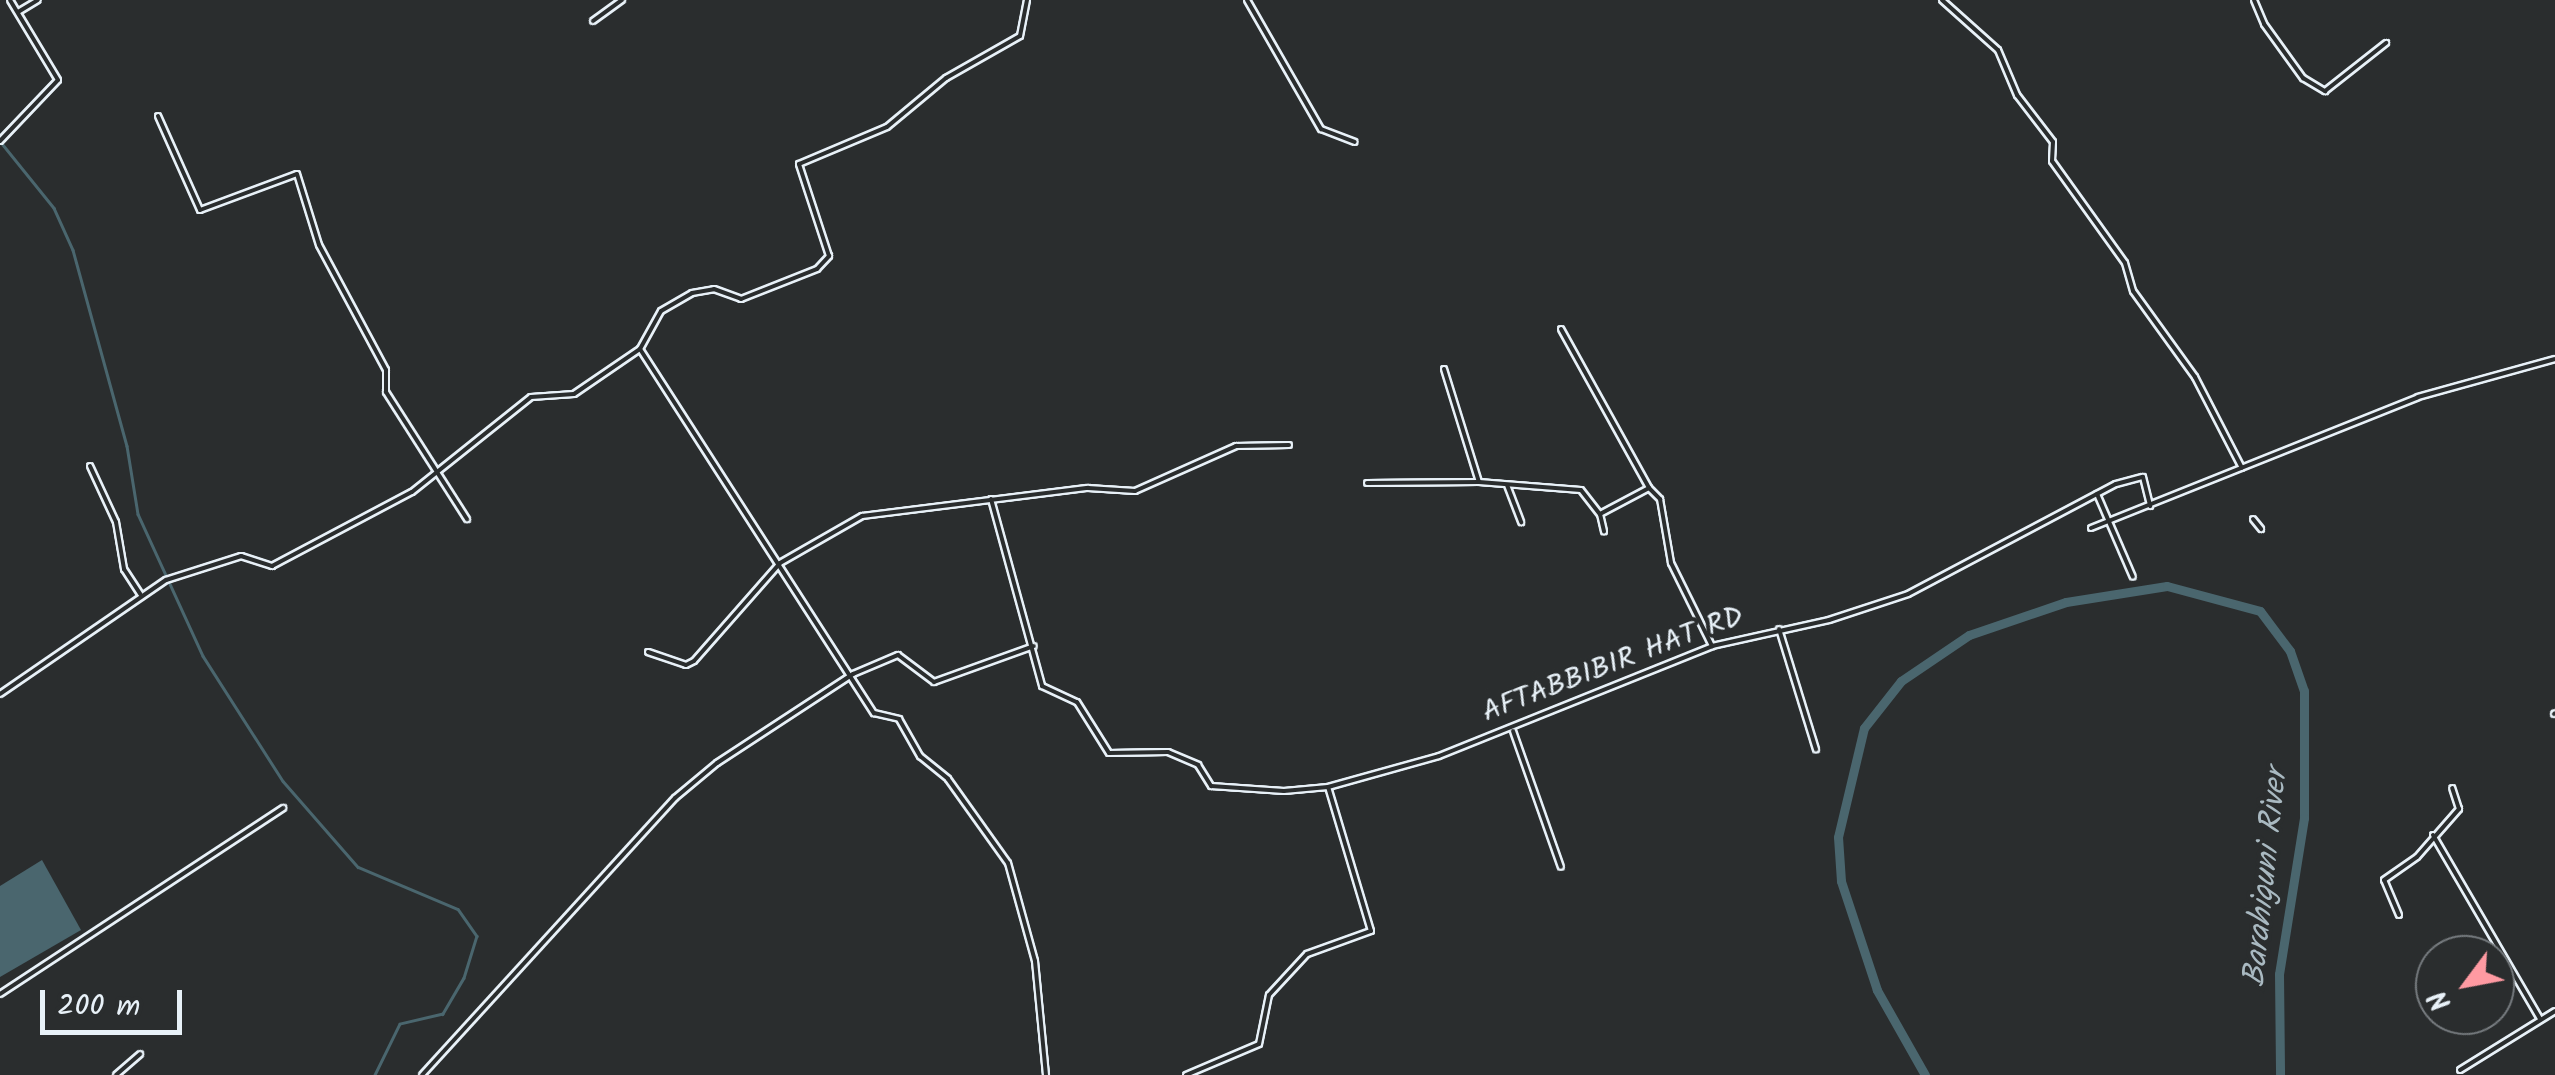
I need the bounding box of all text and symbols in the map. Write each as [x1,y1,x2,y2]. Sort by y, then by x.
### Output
street label: AFTABBIBIR HAT RD [1477,599,1749,731]
water label: Barahiguni River [2236,767,2298,989]
north arrow [2415,935,2515,1035]
scale bar [45,970,188,1032]
text: N [2417,981,2465,1020]
text: 200 m [57,983,140,1031]

